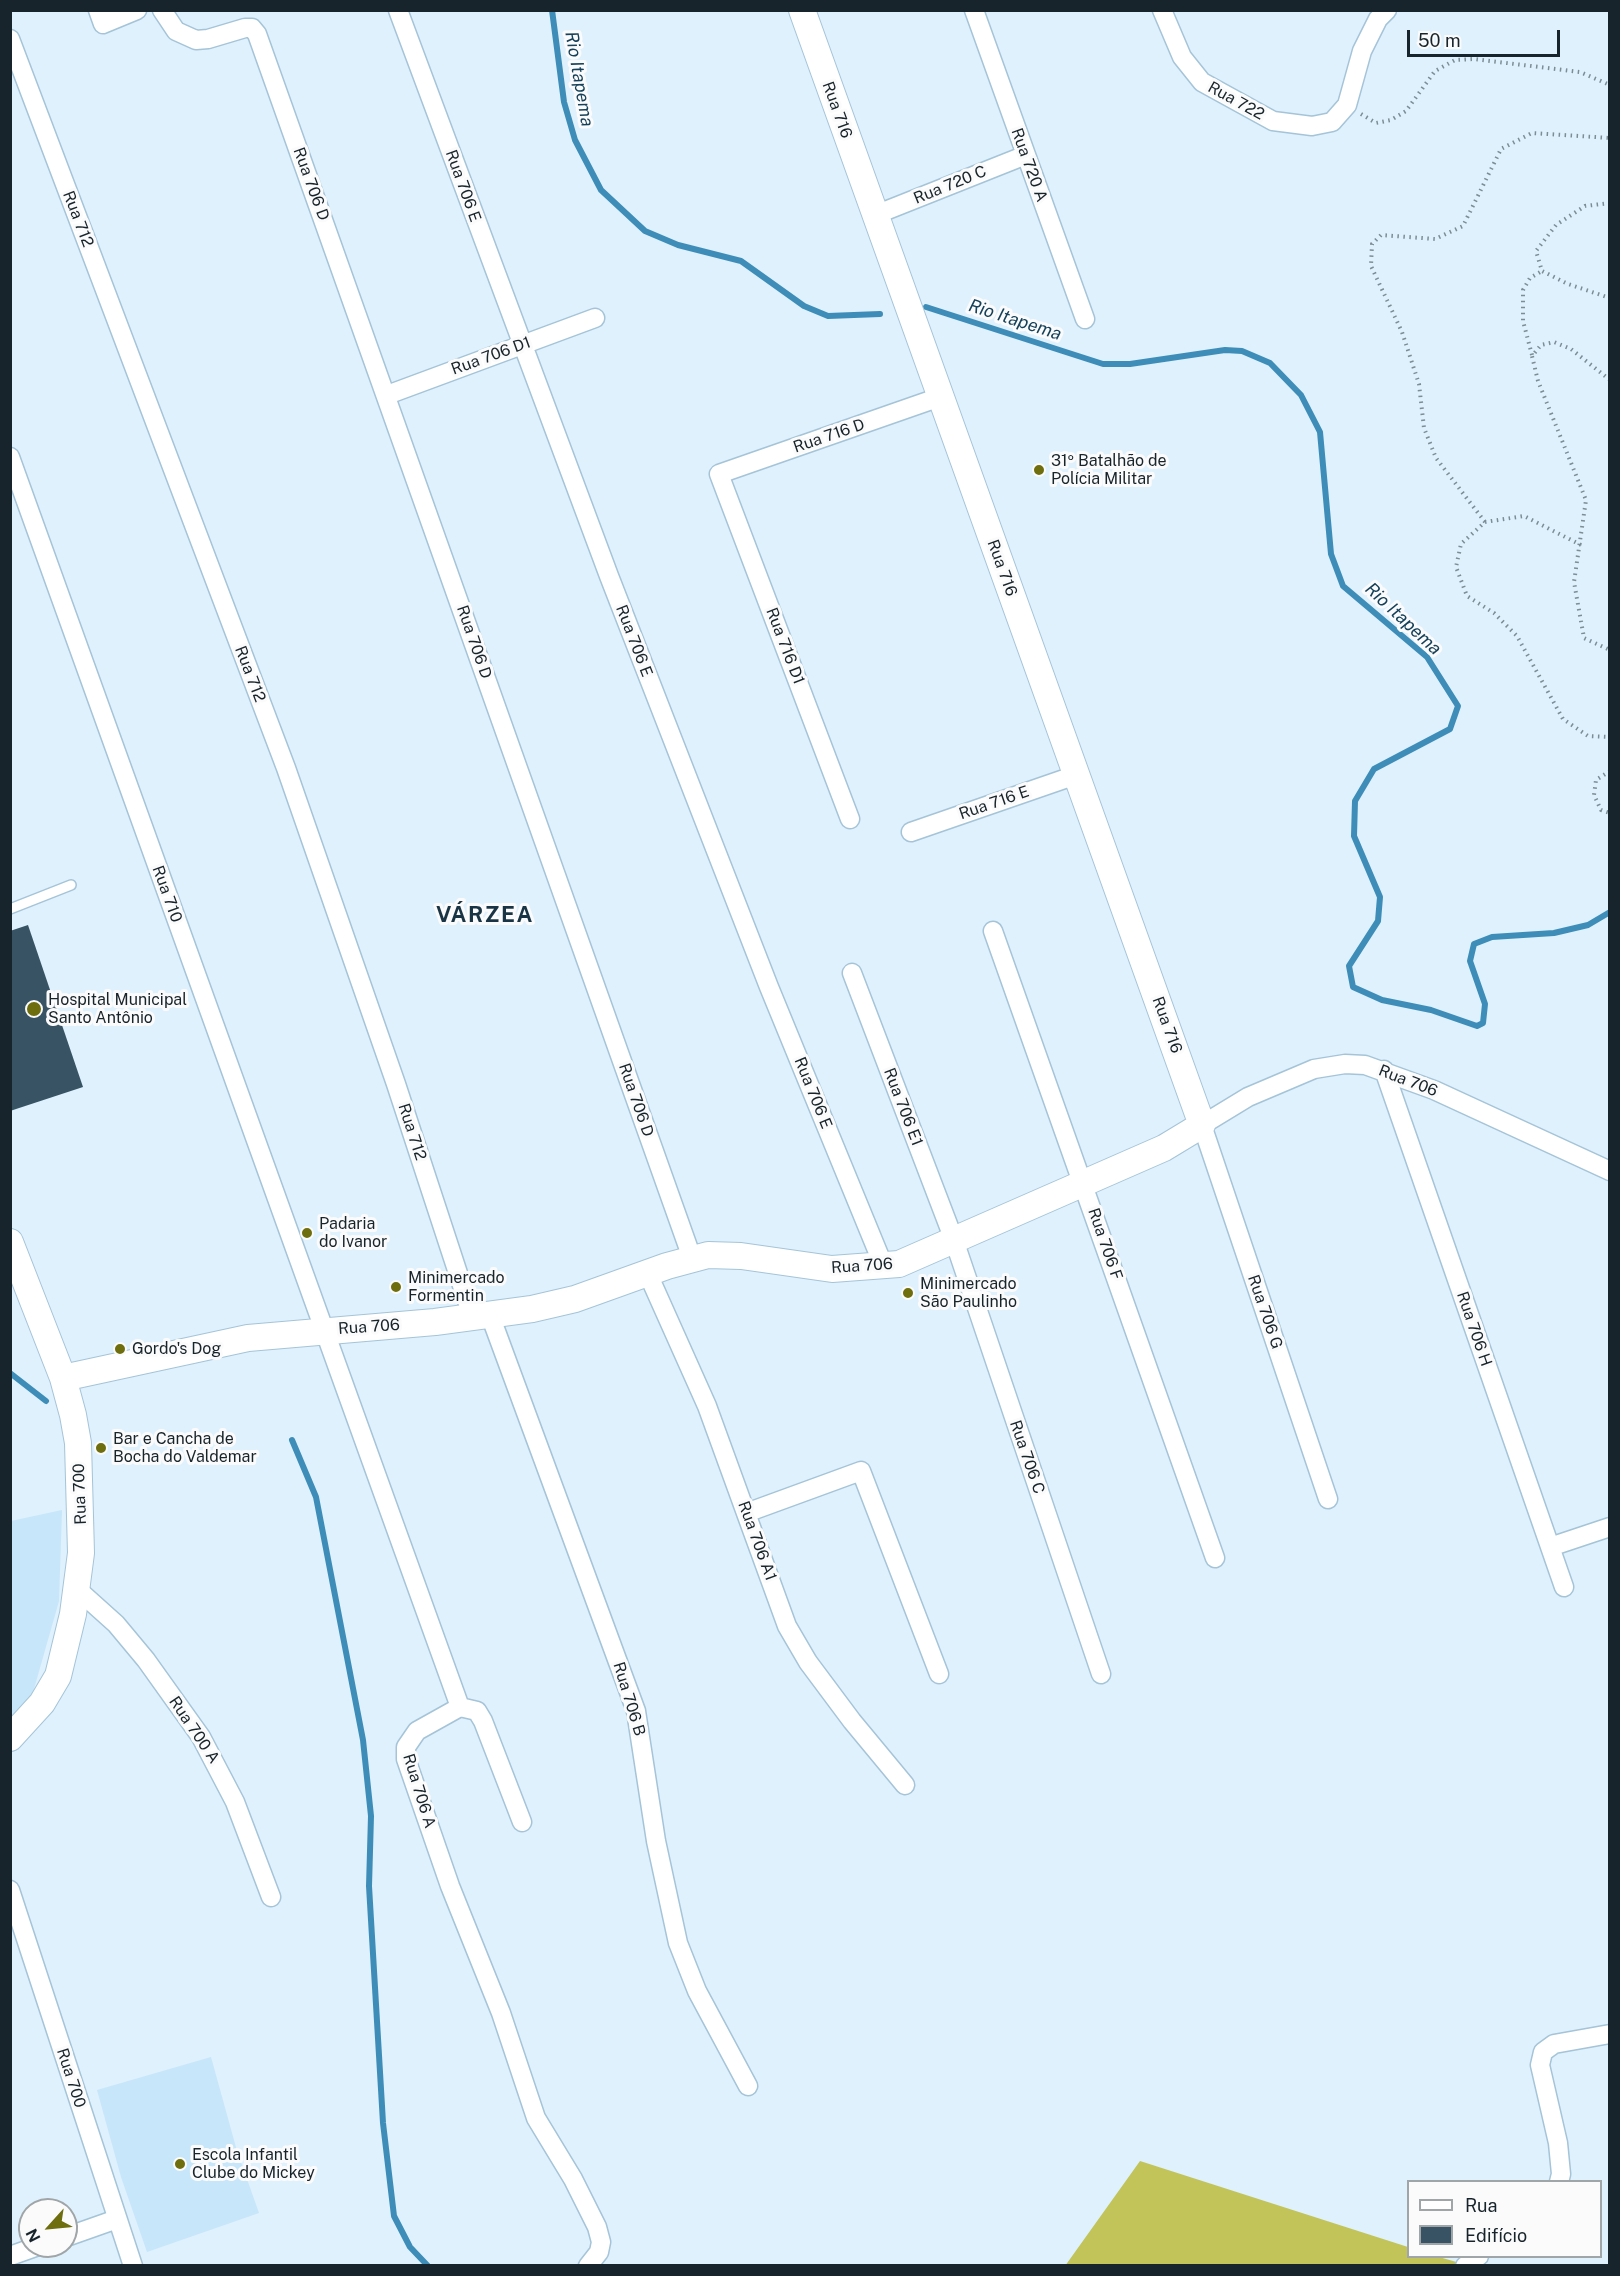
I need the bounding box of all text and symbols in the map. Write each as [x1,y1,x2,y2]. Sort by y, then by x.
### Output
scale bar [1410,18,1563,56]
water label: Rio Itapema [560,30,598,128]
text: 50 m [1418,30,1461,51]
street label: Rua 722 [1204,78,1268,124]
street label: Rua 716 [818,79,856,141]
street label: Rua 720 A [1007,126,1051,204]
street label: Rua 706 D [289,145,333,223]
street label: Rua 706 E [441,147,485,225]
street label: Rua 720 C [911,162,989,208]
street label: Rua 712 [59,188,97,250]
water label: Rio Itapema [966,295,1064,345]
street label: Rua 706 D1 [449,333,533,379]
street label: Rua 716 D [791,415,867,457]
place label: 31º Batalhão de Polícia Militar [1051,451,1167,489]
marker: 31º Batalhão de Polícia Militar [1032,463,1046,477]
street label: Rua 716 [983,537,1021,599]
water label: Rio Itapema [1360,578,1446,660]
street label: Rua 706 E [612,602,656,680]
street label: Rua 706 D [452,603,496,681]
street label: Rua 716 D1 [762,605,808,687]
street label: Rua 712 [231,643,269,705]
street label: Rua 716 E [956,782,1032,824]
street label: Rua 710 [148,863,186,925]
district label: VÁRZEA [436,902,534,928]
place label: Hospital Municipal Santo Antônio [48,990,187,1028]
street label: Rua 716 [1148,994,1186,1056]
marker: Hospital Municipal Santo Antônio [25,1000,43,1018]
street label: Rua 706 E [790,1054,836,1132]
street label: Rua 706 D [614,1061,658,1139]
street label: Rua 706 [1376,1061,1440,1101]
street label: Rua 706 E1 [879,1065,927,1149]
street label: Rua 712 [394,1101,430,1163]
street label: Rua 706 F [1084,1205,1126,1283]
place label: Padaria do Ivanor [319,1214,387,1252]
marker: Padaria do Ivanor [300,1226,314,1240]
street label: Rua 706 [831,1254,893,1278]
place label: Minimercado Formentin [408,1268,505,1306]
street label: Rua 706 G [1243,1272,1287,1352]
place label: Minimercado São Paulinho [920,1274,1017,1312]
marker: Minimercado Formentin [389,1280,403,1294]
marker: Minimercado São Paulinho [901,1286,915,1300]
street label: Rua 706 H [1452,1289,1496,1369]
street label: Rua 706 [338,1315,400,1339]
place label: Gordo's Dog [132,1339,221,1359]
marker: Gordo's Dog [113,1342,127,1356]
street label: Rua 706 C [1005,1418,1049,1496]
place label: Bar e Cancha de Bocha do Valdemar [113,1429,257,1467]
marker: Bar e Cancha de Bocha do Valdemar [94,1441,108,1455]
street label: Rua 700 [69,1463,91,1525]
street label: Rua 706 A1 [734,1499,780,1583]
street label: Rua 706 B [609,1660,649,1738]
street label: Rua 700 A [165,1693,223,1767]
street label: Rua 706 A [399,1751,439,1831]
street label: Rua 700 [52,2046,90,2110]
place label: Escola Infantil Clube do Mickey [192,2145,315,2183]
marker: Escola Infantil Clube do Mickey [173,2157,187,2171]
legend [1407,2180,1602,2258]
text: Rua [1465,2195,1497,2216]
north arrow [18,2198,78,2258]
text: Edifício [1465,2225,1527,2246]
text: N [22,2226,45,2245]

